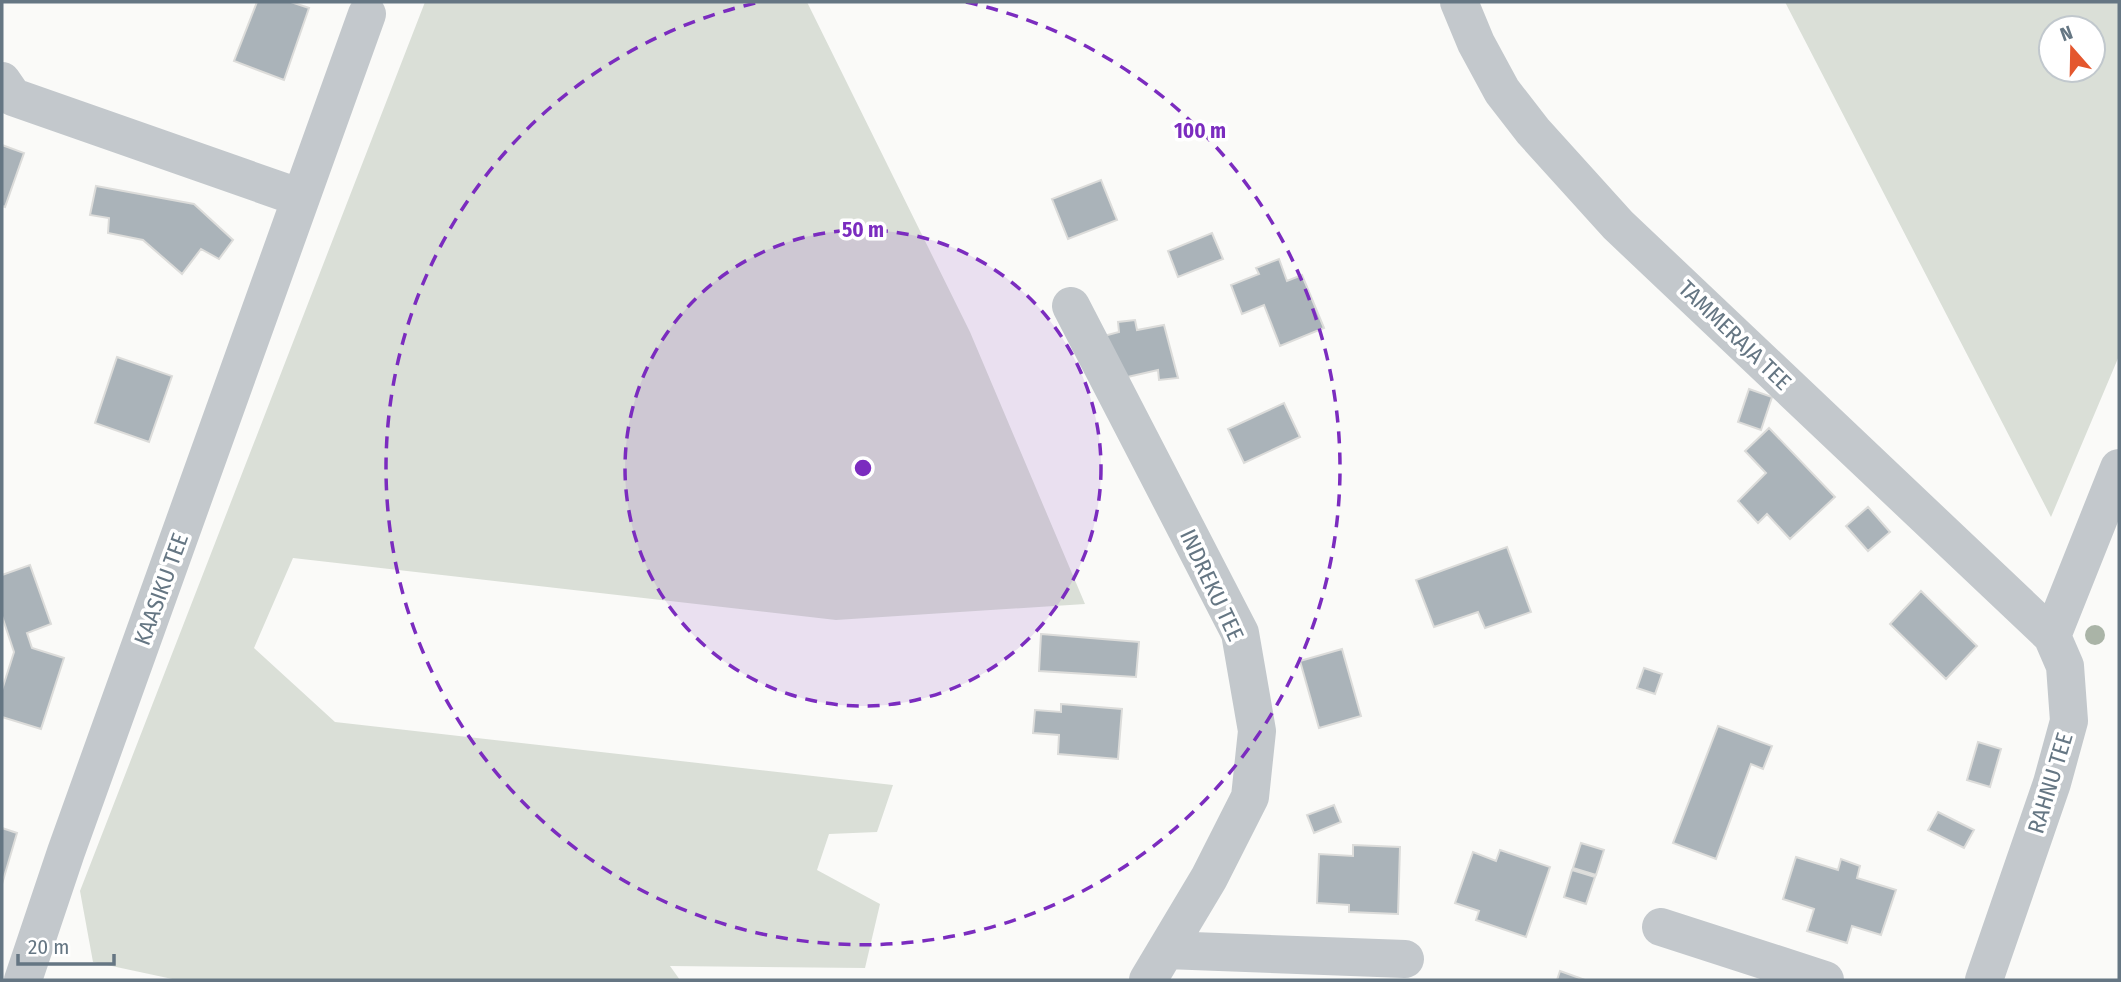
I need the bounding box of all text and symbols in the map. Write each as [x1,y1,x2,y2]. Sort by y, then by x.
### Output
north arrow [2037,14,2107,84]
text: N [2057,21,2076,46]
text: 100 m [1174,118,1226,144]
text: 50 m [842,217,884,243]
street label: TAMMERAJA TEE [1673,274,1797,396]
centre of rings [851,456,875,480]
street label: INDREKU TEE [1174,525,1250,645]
street label: KAASIKU TEE [128,529,194,649]
street label: RAHNU TEE [2021,729,2079,837]
scale bar [18,922,114,966]
text: 20 m [28,934,69,960]

